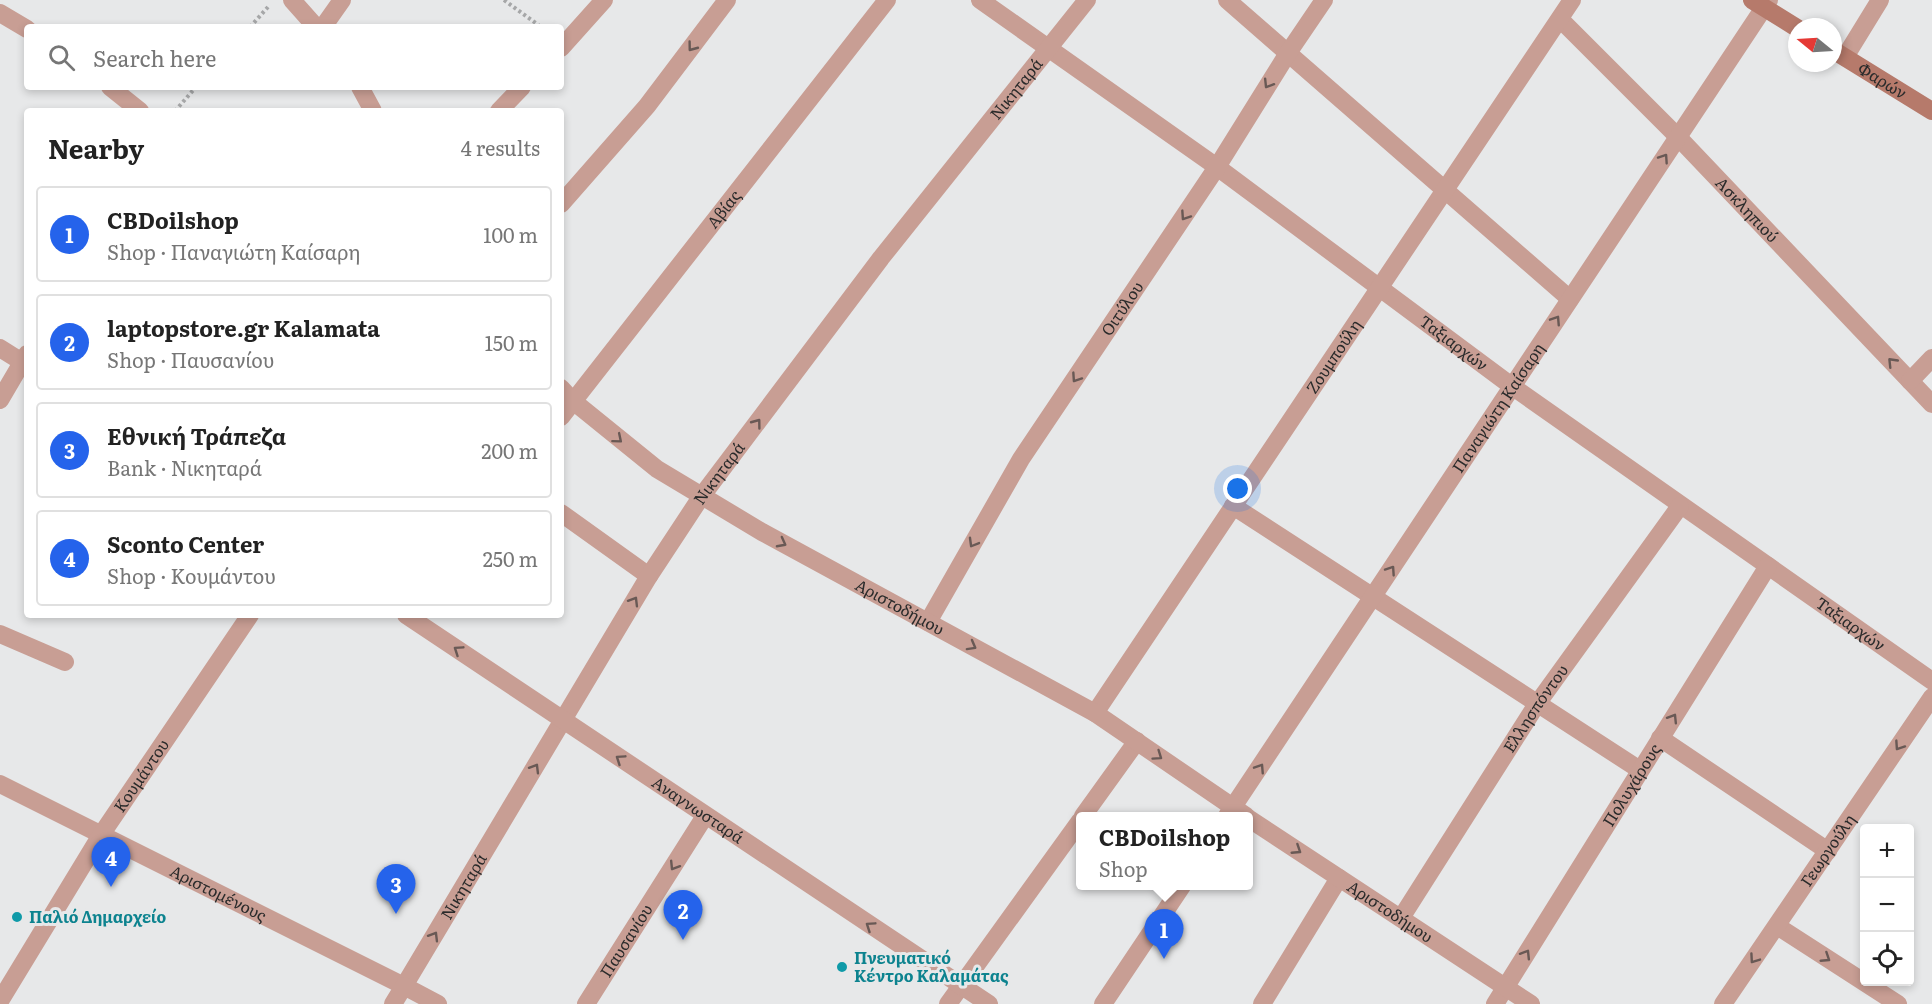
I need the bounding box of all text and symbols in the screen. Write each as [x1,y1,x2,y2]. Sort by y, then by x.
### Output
north arrow [1788,18,1842,72]
search box [24,24,564,90]
one-way arrow [688,40,699,51]
icon: search [45,41,78,74]
text: Search here [93,41,216,74]
street label: Νικηταρά [983,52,1048,124]
street label: Φαρών [1854,55,1912,104]
one-way arrow [1264,78,1276,88]
text: Nearby [48,128,144,167]
text: 4 results [461,132,540,162]
one-way arrow [1657,154,1669,164]
street label: Ασκληπιού [1711,171,1785,247]
street label: Αβίας [700,184,746,233]
text: CBDoilshop [107,203,239,236]
one-way arrow [1181,209,1192,220]
text: 1 [65,219,74,249]
text: 100 m [483,219,538,249]
text: Shop · Παναγιώτη Καίσαρη [107,236,360,266]
street label: Οιτύλου [1094,276,1148,340]
street label: Ταξιαρχών [1415,309,1494,376]
text: laptopstore.gr Kalamata [107,311,380,344]
street label: Ζουμπούλη [1299,314,1366,398]
one-way arrow [1549,316,1561,326]
text: 2 [64,327,75,357]
text: 150 m [485,327,538,357]
street label: Παναγιώτη Καίσαρη [1445,337,1549,477]
text: Shop · Παυσανίου [107,344,274,374]
one-way arrow [1888,358,1899,369]
one-way arrow [1072,371,1083,382]
one-way arrow [749,418,760,429]
text: Εθνική Τράπεζα [107,419,286,452]
one-way arrow [611,432,622,443]
text: 3 [64,435,75,465]
text: 200 m [481,435,538,465]
street label: Νικηταρά [686,436,750,509]
text: Bank · Νικηταρά [107,452,262,482]
your location [1223,474,1252,503]
text: Sconto Center [107,527,264,560]
one-way arrow [776,536,786,547]
one-way arrow [969,537,981,547]
text: 4 [63,543,76,573]
text: 250 m [483,543,538,573]
text: Shop · Κουμάντου [107,560,276,590]
one-way arrow [1383,566,1395,576]
street label: Αριστοδήμου [851,572,949,640]
street label: Ταξιαρχών [1811,590,1891,656]
one-way arrow [627,597,639,607]
one-way arrow [966,639,976,650]
one-way arrow [454,646,465,657]
street label: Ελλησπόντου [1496,659,1573,757]
one-way arrow [1666,713,1677,724]
street label: Κουμάντου [107,734,174,817]
street label: Πολυχάρους [1596,738,1666,831]
one-way arrow [1895,739,1906,750]
one-way arrow [1151,749,1162,760]
one-way arrow [616,755,627,766]
one-way arrow [1252,763,1263,774]
one-way arrow [527,764,539,774]
street label: Αναγνωσταρά [648,770,749,849]
street label: Γεωργούλη [1794,809,1860,891]
popup [1076,812,1253,890]
text: CBDoilshop [1099,820,1230,853]
map controls [1860,824,1914,986]
button: + [1860,824,1914,878]
pin: 4 [92,838,130,887]
one-way arrow [1290,843,1301,854]
street label: Νικηταρά [434,848,492,923]
text: Shop [1099,853,1148,883]
street label: Αριστομένους [166,858,271,927]
one-way arrow [670,859,681,870]
pin: 3 [376,864,416,914]
street label: Αριστοδήμου [1343,874,1438,948]
button: − [1860,878,1914,932]
pin: 2 [664,890,702,940]
street label: Παυσανίου [593,899,658,982]
place label: Παλιό Δημαρχείο [29,904,167,928]
marker: Παλιό Δημαρχείο [10,910,24,924]
pin: 1 [1144,910,1184,959]
one-way arrow [865,922,876,933]
one-way arrow [427,932,439,942]
button: locate [1860,932,1914,986]
place label: Πνευματικό Κέντρο Καλαμάτας [854,945,1009,987]
one-way arrow [1518,950,1530,960]
one-way arrow [1820,950,1830,962]
one-way arrow [1750,952,1761,963]
marker: Πνευματικό Κέντρο Καλαμάτας [835,960,849,974]

